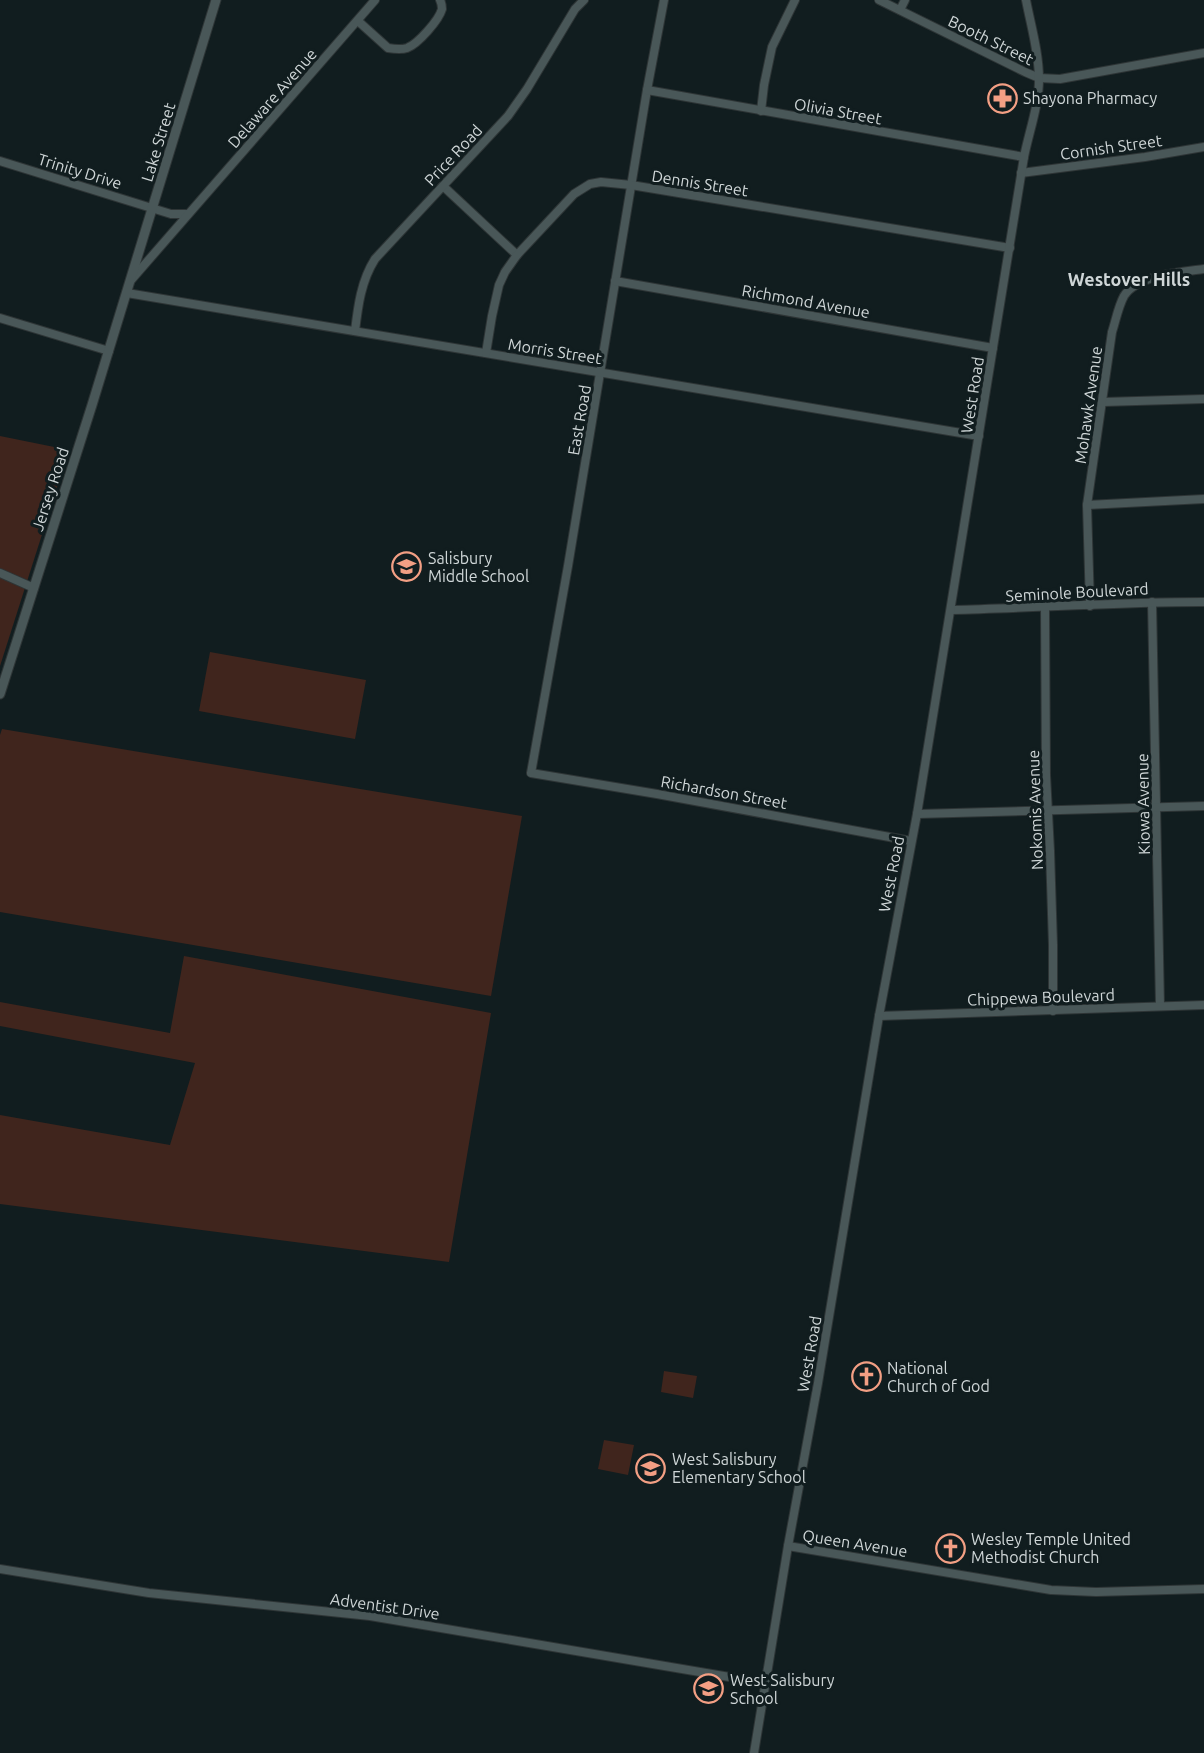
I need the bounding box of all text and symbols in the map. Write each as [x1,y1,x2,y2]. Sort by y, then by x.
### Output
street label: Booth Street [945,12,1037,69]
street label: Delaware Avenue [224,45,320,151]
pharmacy icon: Shayona Pharmacy [986,82,1018,114]
place label: Shayona Pharmacy [1023,89,1157,107]
street label: Olivia Street [793,94,884,128]
street label: Lake Street [137,100,179,184]
street label: Price Road [420,121,486,189]
street label: Cornish Street [1059,131,1164,163]
street label: Trinity Drive [36,150,124,192]
street label: Dennis Street [650,166,750,200]
district label: Westover Hills [1068,269,1190,289]
street label: Richmond Avenue [741,281,871,321]
street label: Morris Street [507,335,604,367]
street label: Mohawk Avenue [1071,345,1105,465]
street label: West Road [957,355,987,435]
street label: East Road [564,383,594,457]
street label: Jersey Road [28,445,72,533]
place label: Salisbury Middle School [428,549,529,585]
school or university icon: Salisbury Middle School [391,551,423,583]
street label: Seminole Boulevard [1005,579,1149,605]
street label: Nokomis Avenue [1024,750,1046,870]
street label: Kiowa Avenue [1133,753,1153,855]
street label: Richardson Street [659,772,789,812]
street label: West Road [875,834,907,914]
street label: Chippewa Boulevard [967,985,1115,1009]
street label: West Road [793,1314,825,1394]
place label: National Church of God [887,1359,990,1395]
church icon: National Church of God [850,1361,882,1393]
place label: West Salisbury Elementary School [672,1450,806,1486]
school or university icon: West Salisbury Elementary School [635,1452,667,1484]
street label: Queen Avenue [801,1526,909,1560]
place label: Wesley Temple United Methodist Church [971,1530,1131,1566]
church icon: Wesley Temple United Methodist Church [934,1532,966,1564]
street label: Adventist Drive [329,1589,441,1623]
place label: West Salisbury School [730,1671,835,1707]
school or university icon: West Salisbury School [693,1673,725,1705]

